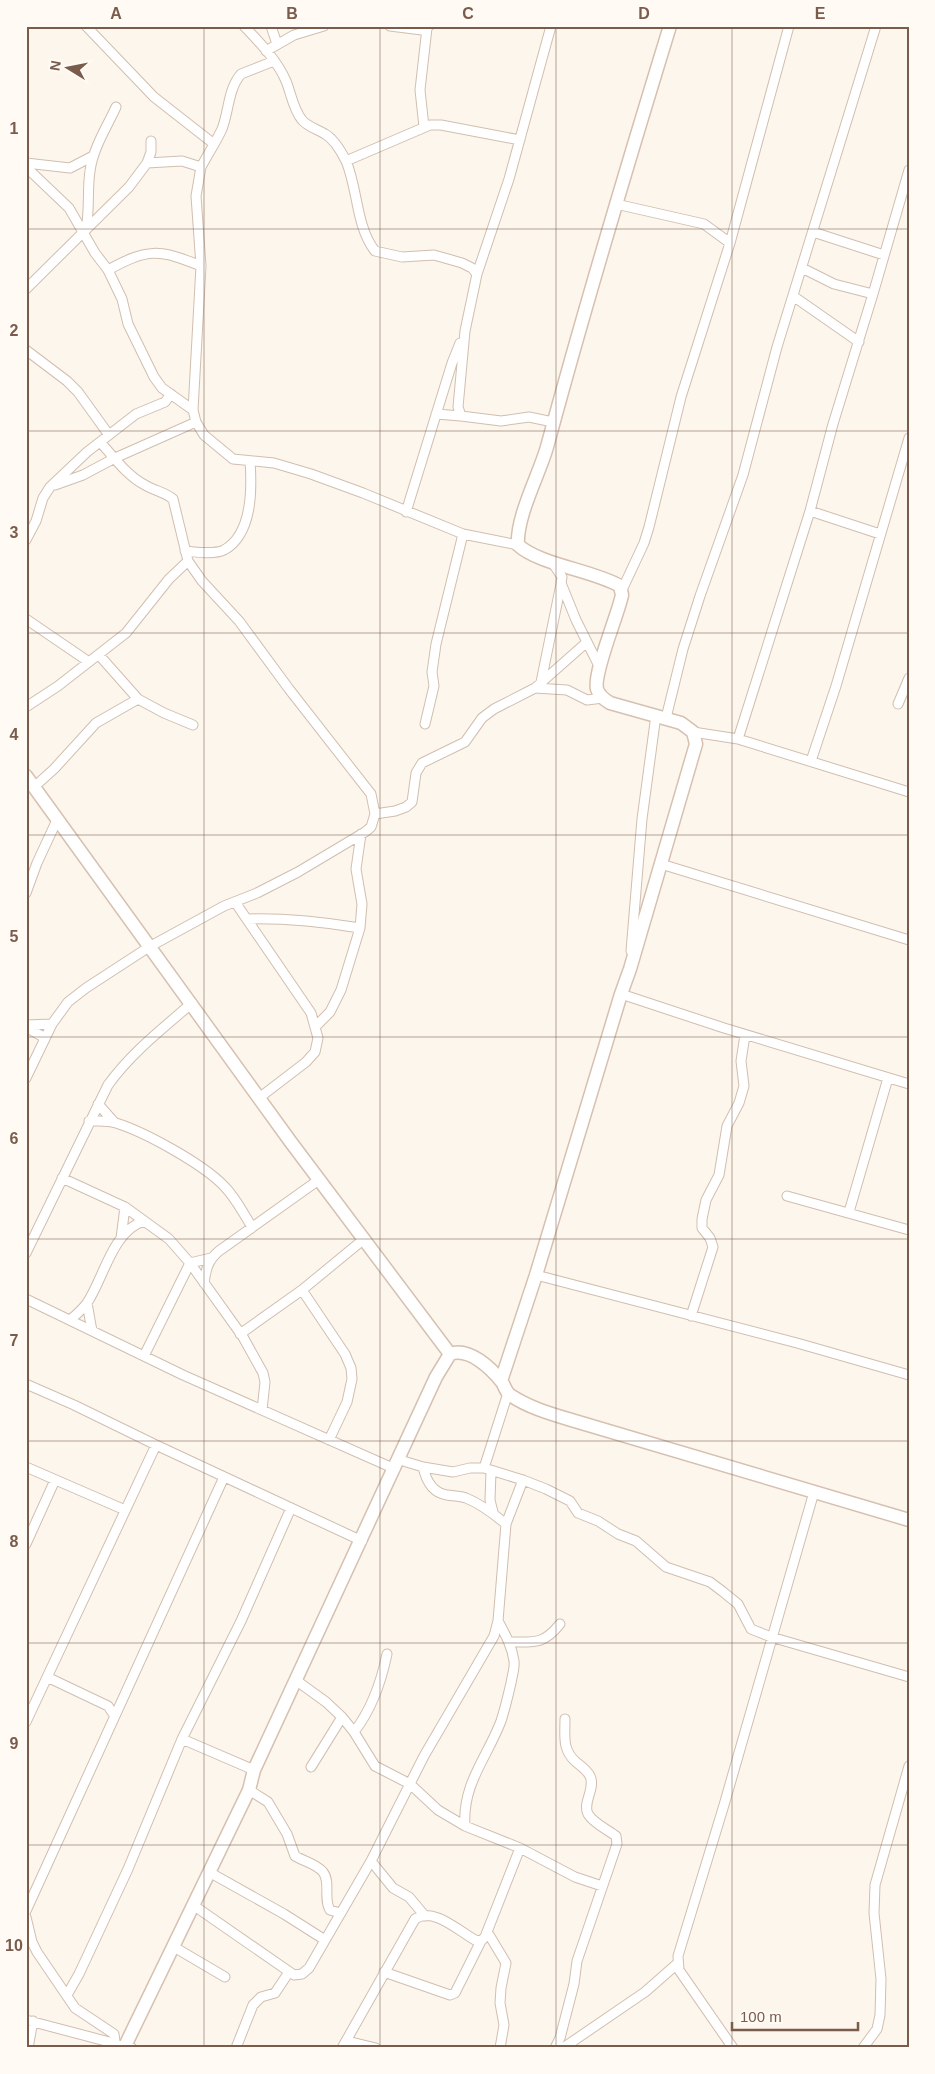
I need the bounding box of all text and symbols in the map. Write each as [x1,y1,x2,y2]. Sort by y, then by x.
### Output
text: A [110,5,122,22]
text: B [286,5,298,22]
text: C [462,5,474,22]
text: D [638,5,650,22]
text: E [815,5,826,22]
north arrow [42,42,92,92]
text: N [46,59,64,72]
text: 1 [10,120,19,137]
text: 2 [10,322,19,339]
text: 3 [10,524,19,541]
text: 4 [10,726,19,743]
text: 5 [10,928,19,945]
text: 6 [10,1130,19,1147]
text: 7 [10,1332,19,1349]
text: 8 [10,1533,19,1550]
text: 9 [10,1735,19,1752]
text: 10 [5,1937,23,1954]
scale bar [732,1999,859,2031]
text: 100 m [740,2008,782,2025]

